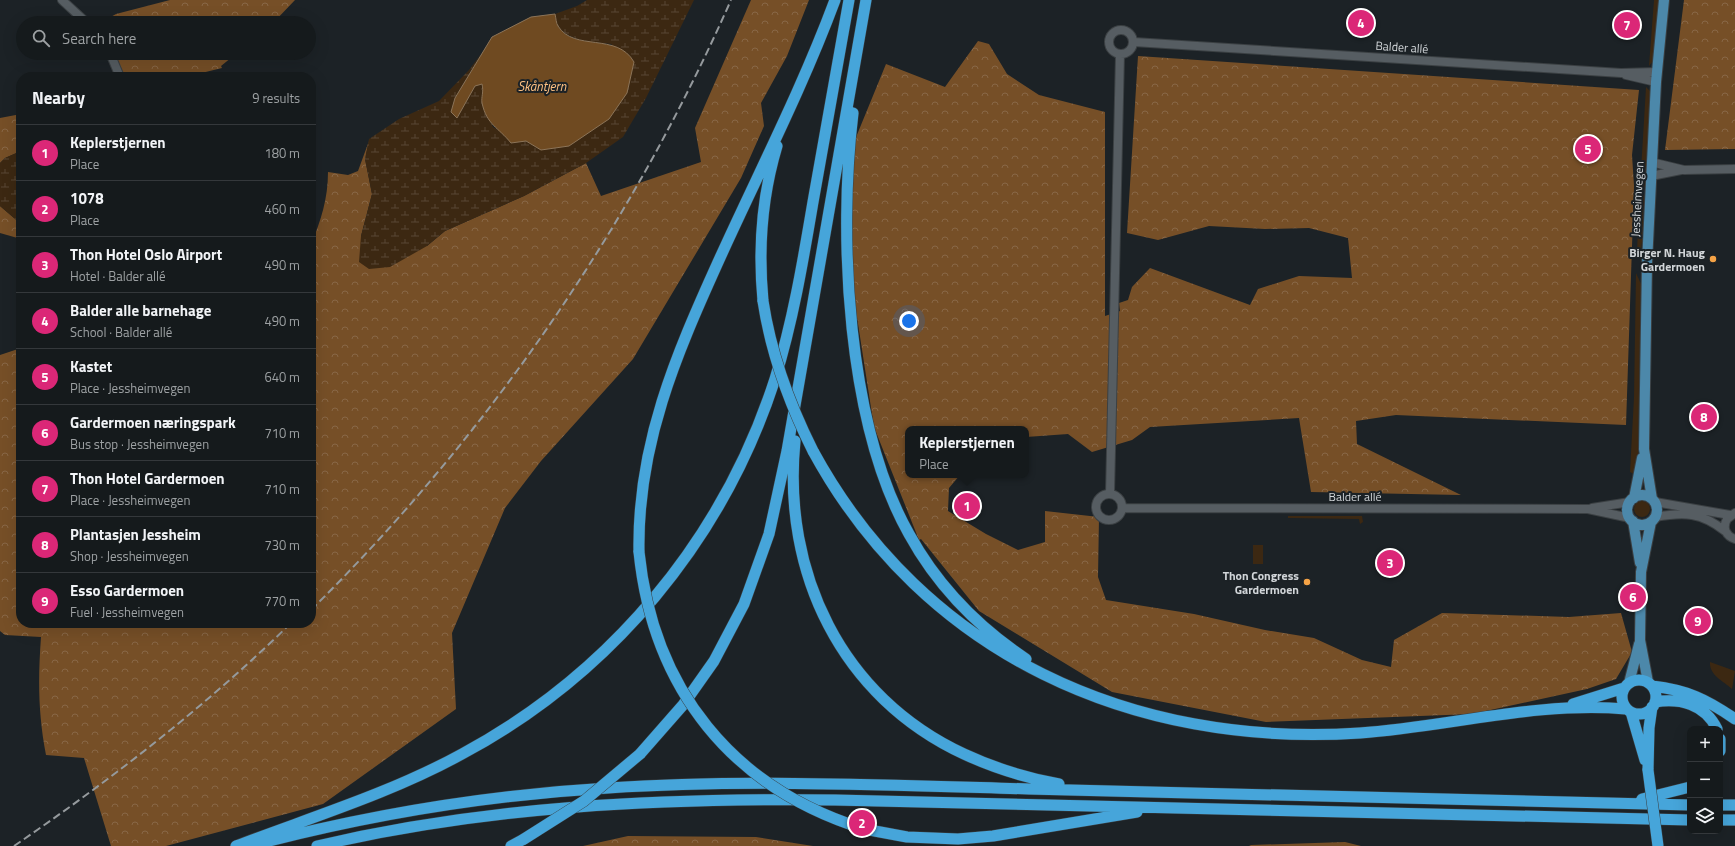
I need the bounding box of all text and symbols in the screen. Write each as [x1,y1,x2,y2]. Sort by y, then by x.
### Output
pin: 4 [1348,8,1374,38]
pin: 7 [1614,10,1640,40]
search box [16,16,316,60]
icon: search [30,27,52,49]
text: Search here [62,27,136,50]
street label: Balder allé [1375,36,1429,58]
water label: Skåntjern [518,76,567,96]
text: Nearby [32,85,85,111]
text: 9 results [252,88,300,108]
text: Keplerstjernen [70,131,166,154]
pin: 5 [1575,134,1601,164]
text: 1 [41,143,49,163]
text: 180 m [264,143,300,163]
text: Place [70,154,99,174]
street label: Jessheimvegen [1626,160,1648,238]
text: 1078 [70,187,104,210]
text: 2 [41,199,49,219]
text: 460 m [264,199,300,219]
text: Place [70,210,99,230]
text: Thon Hotel Oslo Airport [70,243,222,266]
place label: Birger N. Haug Gardermoen [1629,243,1706,276]
marker: Birger N. Haug Gardermoen [1708,254,1718,264]
text: 3 [41,255,49,275]
text: 490 m [264,255,300,275]
text: Hotel · Balder allé [70,266,166,286]
text: Balder alle barnehage [70,299,211,322]
text: 4 [41,311,49,331]
text: 490 m [264,311,300,331]
your location [899,311,919,331]
text: School · Balder allé [70,322,172,342]
text: Kastet [70,355,112,378]
text: 5 [41,367,49,387]
text: 640 m [264,367,300,387]
text: Place · Jessheimvegen [70,378,190,398]
pin: 8 [1691,402,1717,432]
text: Gardermoen næringspark [70,411,236,434]
text: 6 [41,423,49,443]
text: 710 m [264,423,300,443]
popup [905,426,1029,478]
text: Keplerstjernen [919,431,1015,454]
text: Bus stop · Jessheimvegen [70,434,209,454]
text: Place [919,454,949,474]
text: Thon Hotel Gardermoen [70,467,225,490]
text: 7 [41,479,49,499]
text: 710 m [264,479,300,499]
street label: Balder allé [1329,487,1382,506]
text: Place · Jessheimvegen [70,490,190,510]
pin: 1 [954,491,980,521]
text: Plantasjen Jessheim [70,523,201,546]
text: 8 [41,535,49,555]
text: 730 m [264,535,300,555]
text: Shop · Jessheimvegen [70,546,189,566]
pin: 3 [1377,548,1403,578]
place label: Thon Congress Gardermoen [1223,566,1299,599]
marker: Thon Congress Gardermoen [1302,577,1312,587]
text: Esso Gardermoen [70,579,184,602]
pin: 6 [1620,582,1646,612]
text: 9 [41,591,49,611]
text: 770 m [264,591,300,611]
text: Fuel · Jessheimvegen [70,602,184,622]
pin: 9 [1685,606,1711,636]
map controls [1687,726,1723,834]
button: + [1687,726,1723,762]
button: − [1687,762,1723,798]
button: layers [1687,798,1723,834]
pin: 2 [849,808,875,838]

